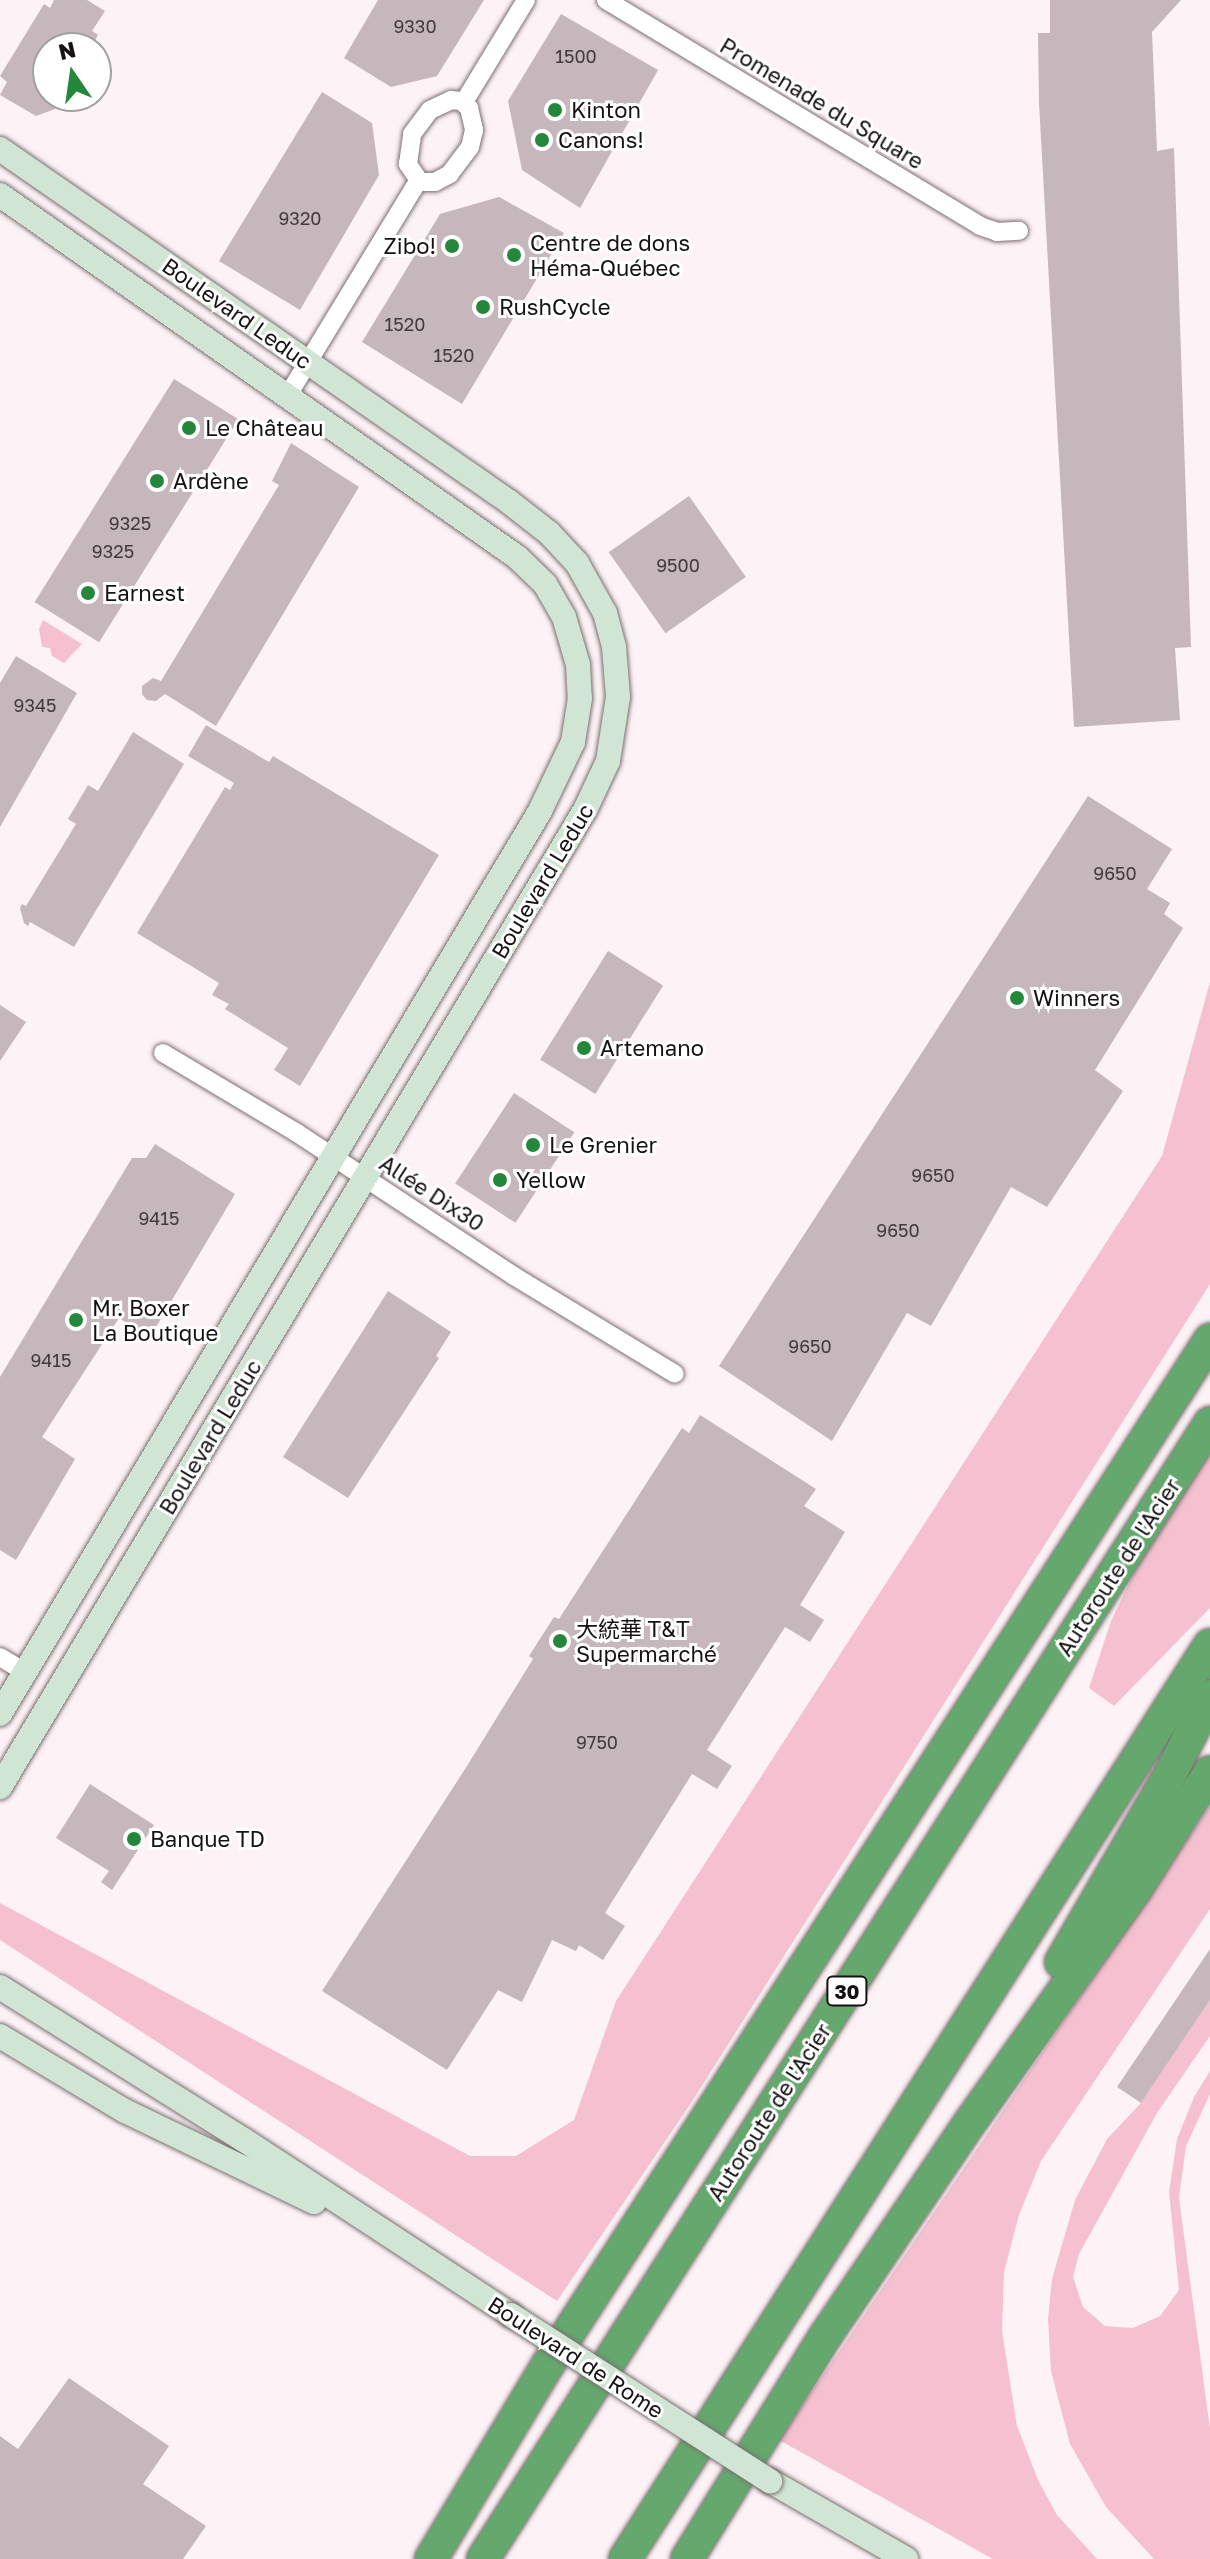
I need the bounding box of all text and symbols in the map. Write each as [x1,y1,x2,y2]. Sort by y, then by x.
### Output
house number: 9330 [393,15,437,37]
north arrow [32,32,112,112]
street label: Promenade du Square [715,32,929,174]
text: N [56,35,78,65]
house number: 1500 [555,45,597,67]
place label: Kinton [571,97,641,123]
marker: Kinton [546,101,564,119]
place label: Canons! [558,127,644,153]
marker: Canons! [533,131,551,149]
house number: 9320 [278,207,322,229]
place label: Centre de dons Héma-Québec [530,229,690,280]
place label: Zibo! [384,233,436,259]
marker: Zibo! [443,237,461,255]
marker: Centre de dons Héma-Québec [505,246,523,264]
street label: Boulevard Leduc [157,252,317,374]
place label: RushCycle [499,294,610,320]
marker: RushCycle [474,298,492,316]
house number: 1520 [385,313,425,335]
house number: 1520 [434,344,474,366]
place label: Le Château [205,415,324,441]
marker: Le Château [180,419,198,437]
place label: Ardène [173,468,249,494]
marker: Ardène [148,472,166,490]
house number: 9325 [109,512,151,534]
house number: 9325 [92,540,134,562]
house number: 9500 [656,554,700,576]
place label: Earnest [104,580,185,606]
marker: Earnest [79,584,97,602]
house number: 9345 [14,694,56,716]
street label: Boulevard Leduc [485,799,599,963]
house number: 9650 [1093,862,1137,884]
place label: Winners [1033,985,1120,1011]
marker: Winners [1008,989,1026,1007]
place label: Artemano [600,1035,704,1061]
marker: Artemano [575,1039,593,1057]
place label: Le Grenier [549,1132,657,1158]
marker: Le Grenier [524,1136,542,1154]
street label: Allée Dix30 [375,1150,489,1236]
house number: 9650 [911,1164,955,1186]
place label: Yellow [516,1167,586,1193]
marker: Yellow [491,1171,509,1189]
house number: 9415 [138,1207,180,1229]
house number: 9650 [876,1219,920,1241]
place label: Mr. Boxer La Boutique [92,1294,218,1346]
marker: Mr. Boxer La Boutique [67,1311,85,1329]
house number: 9650 [788,1335,832,1357]
house number: 9415 [30,1349,72,1371]
street label: Boulevard Leduc [153,1355,267,1519]
street label: Autoroute de l'Acier [1051,1473,1185,1661]
place label: 大統華 T&T Supermarché [576,1615,717,1666]
marker: 大統華 T&T Supermarché [551,1632,569,1650]
house number: 9750 [576,1731,618,1753]
place label: Banque TD [150,1826,265,1852]
marker: Banque TD [125,1830,143,1848]
road number: 30 [825,1975,869,2007]
street label: Autoroute de l'Acier [702,2018,836,2206]
street label: Boulevard de Rome [483,2290,669,2424]

